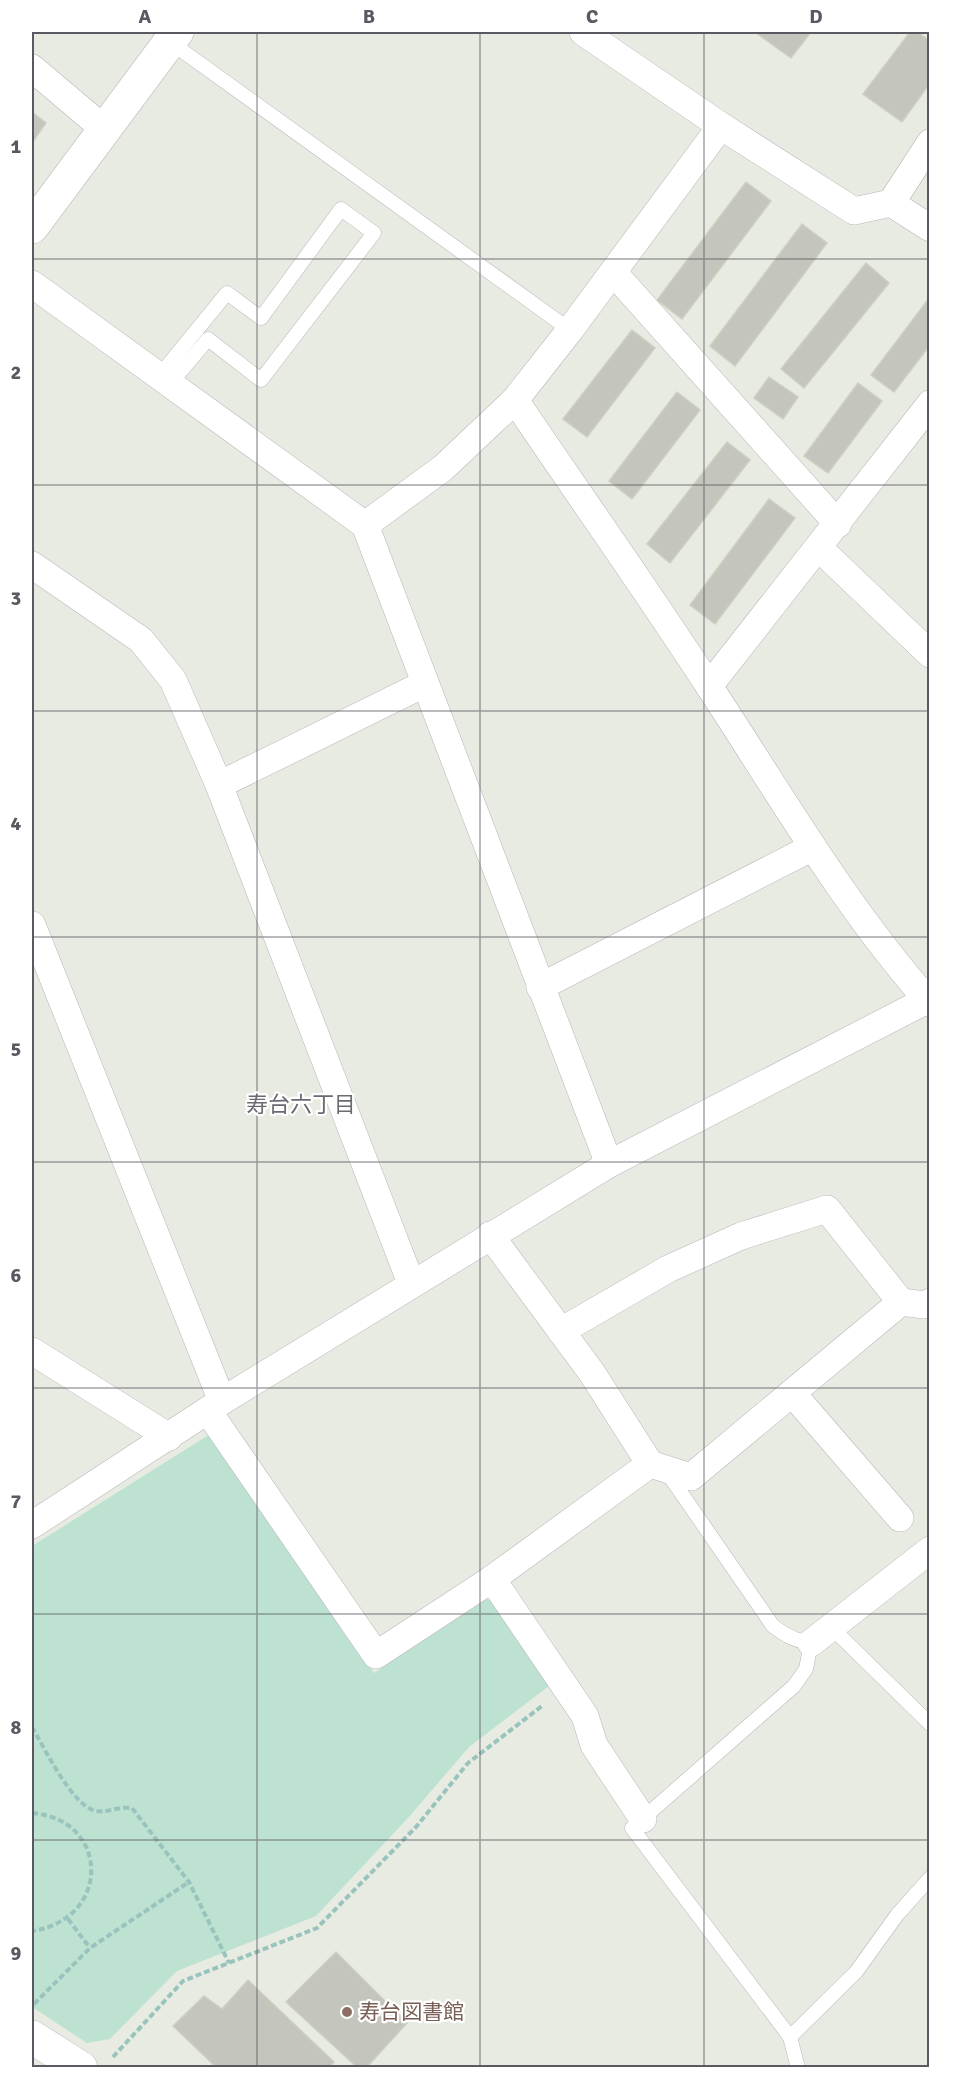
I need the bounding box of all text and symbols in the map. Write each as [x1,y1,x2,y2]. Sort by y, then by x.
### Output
text: A [139,4,152,29]
text: B [363,4,375,29]
text: C [586,4,598,29]
text: D [809,4,823,29]
text: 1 [11,134,22,159]
text: 2 [11,360,21,385]
text: 3 [11,586,21,611]
text: 4 [11,811,22,836]
text: 5 [11,1037,21,1062]
district label: 寿台六丁目 [246,1091,356,1118]
text: 6 [11,1263,22,1288]
text: 7 [11,1489,22,1514]
text: 8 [11,1715,22,1740]
text: 9 [11,1941,22,1966]
place label: 寿台図書館 [359,1999,464,2025]
marker: 寿台図書館 [340,2005,354,2019]

